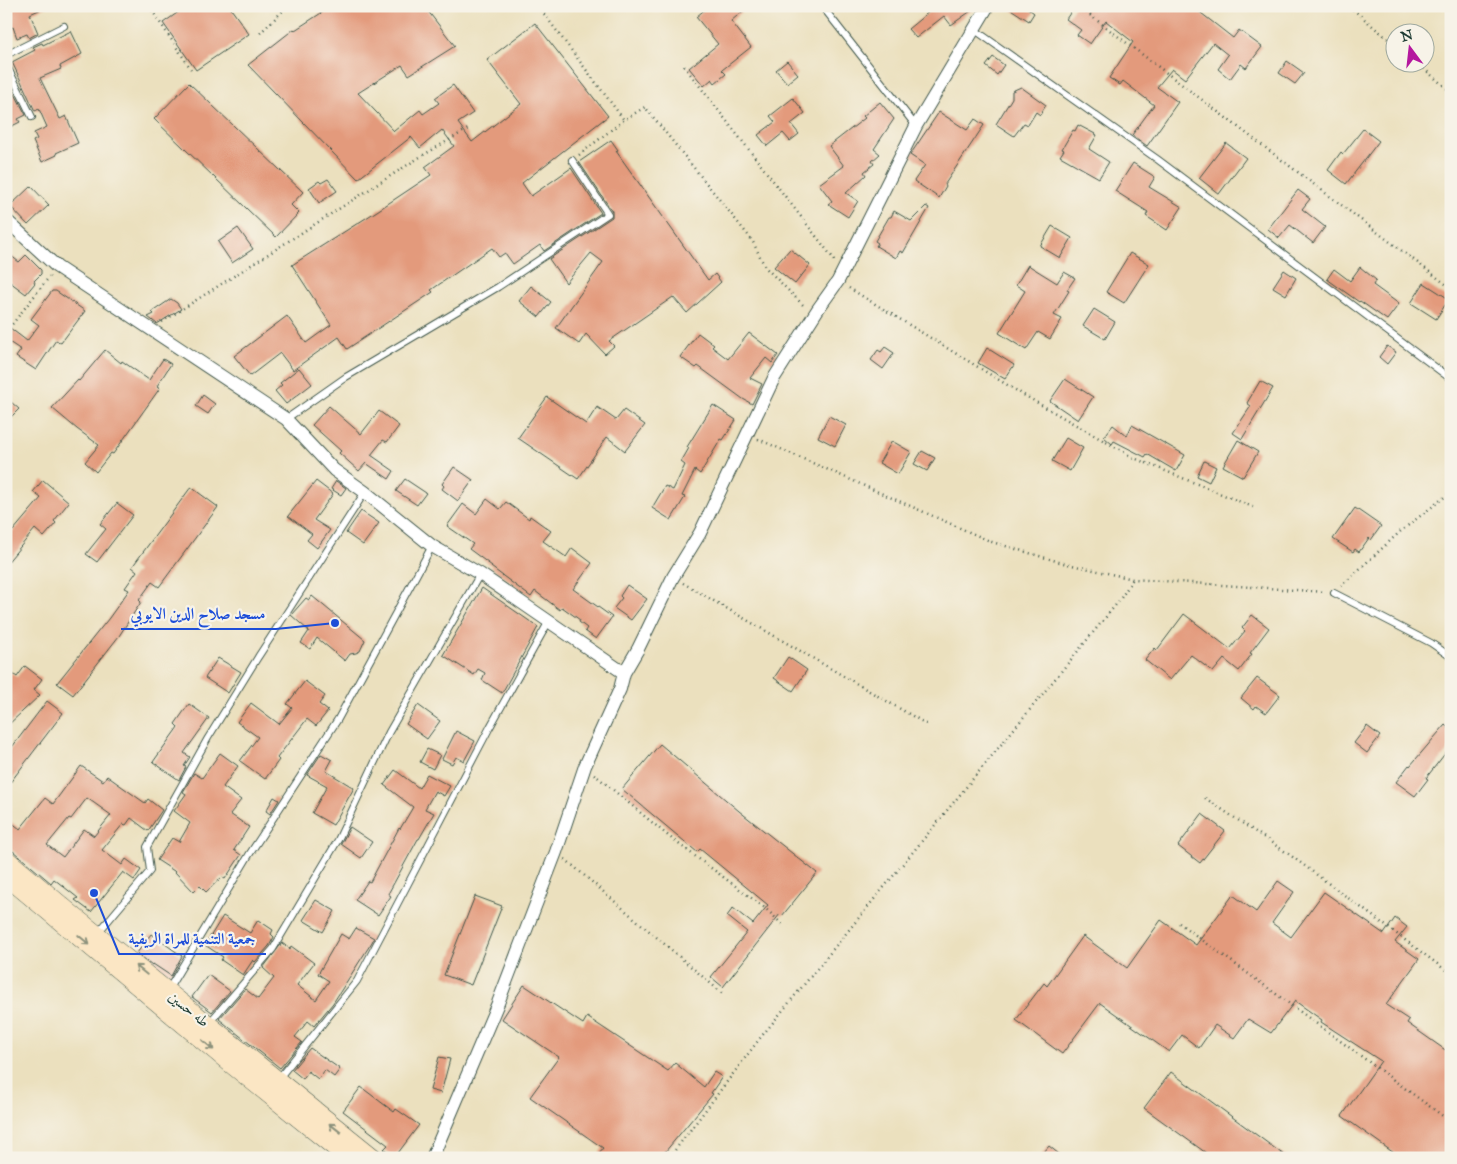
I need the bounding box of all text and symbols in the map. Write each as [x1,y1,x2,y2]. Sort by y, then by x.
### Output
north arrow [1384,22,1434,72]
text: N [1399,26,1415,46]
callout: مسجد صلاح الدين الايوبي [121,598,276,629]
text: مسجد صلاح الدين الايوبي [130,604,265,628]
callout: جمعية التنمية للمراة الريفية [119,923,266,954]
text: جمعية التنمية للمراة الريفية [129,929,255,949]
one-way arrow [77,935,90,946]
one-way arrow [135,964,148,975]
street label: طه حسين [165,987,213,1031]
one-way arrow [202,1039,215,1051]
one-way arrow [329,1122,342,1133]

